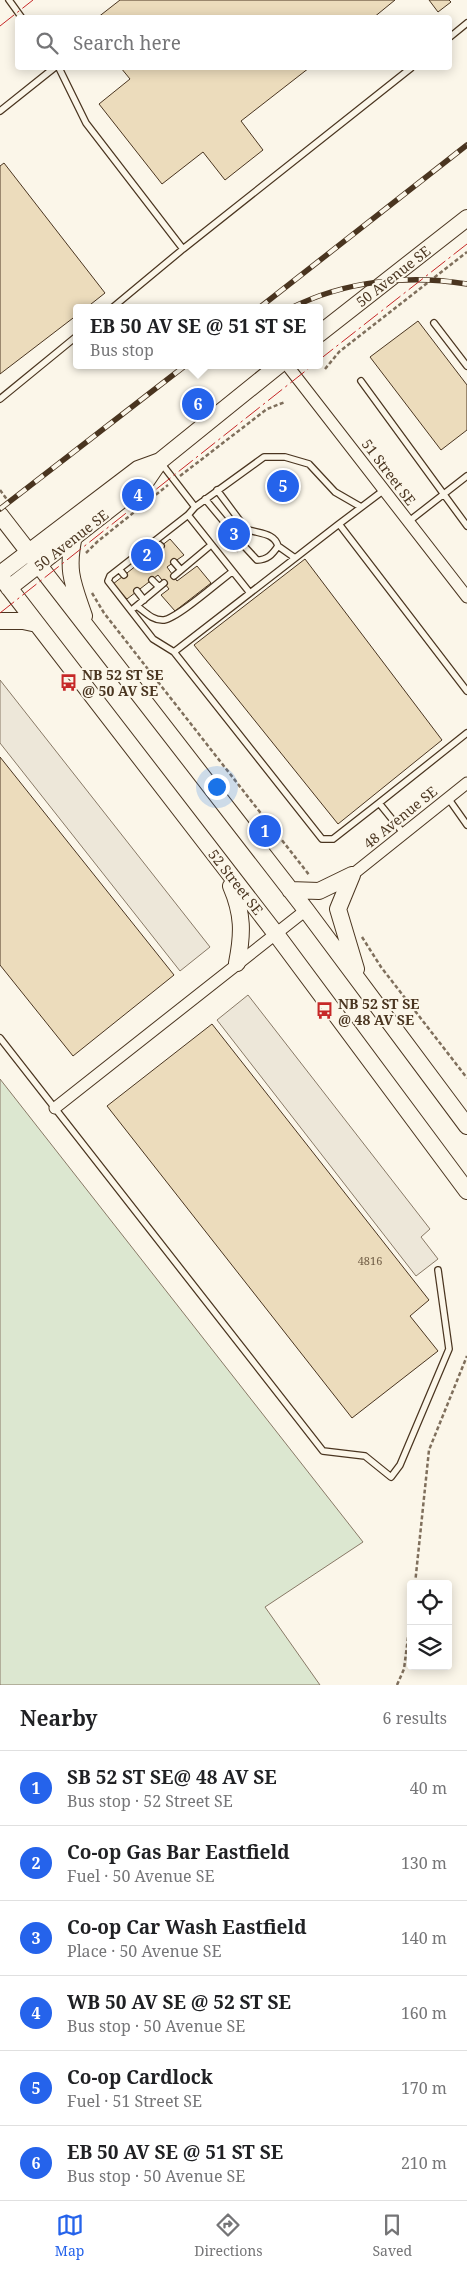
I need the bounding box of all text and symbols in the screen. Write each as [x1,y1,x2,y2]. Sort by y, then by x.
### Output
search box [15,15,452,70]
icon: search [33,29,61,57]
text: Search here [73,30,181,56]
street label: 50 Avenue SE [352,241,434,311]
popup [73,304,323,369]
text: EB 50 AV SE @ 51 ST SE [90,313,306,339]
text: Bus stop [90,339,154,361]
pin: 6 [182,385,214,423]
street label: 51 Street SE [358,435,420,509]
pin: 5 [267,467,299,505]
pin: 4 [122,476,154,514]
street label: 50 Avenue SE [30,505,112,575]
pin: 3 [218,515,250,553]
pin: 2 [131,536,163,574]
place label: NB 52 ST SE @ 50 AV SE [82,665,163,700]
bus stop icon: NB 52 ST SE @ 50 AV SE [58,672,78,692]
your location [204,774,230,800]
street label: 48 Avenue SE [359,781,441,852]
pin: 1 [249,812,281,850]
street label: 52 Street SE [204,845,268,919]
place label: NB 52 ST SE @ 48 AV SE [338,994,419,1029]
bus stop icon: NB 52 ST SE @ 48 AV SE [314,1001,334,1021]
house number: 4816 [358,1253,382,1268]
map controls [407,1580,452,1670]
button: locate [407,1580,452,1625]
button: layers [407,1625,452,1670]
text: Nearby [20,1704,98,1732]
text: 6 results [383,1707,447,1729]
text: SB 52 ST SE@ 48 AV SE [67,1764,277,1790]
text: 1 [31,1777,41,1799]
text: 40 m [410,1777,447,1799]
text: Bus stop · 52 Street SE [67,1790,233,1812]
text: Co-op Gas Bar Eastfield [67,1839,289,1865]
text: 2 [31,1852,41,1874]
text: 130 m [401,1852,447,1874]
text: Fuel · 50 Avenue SE [67,1865,215,1887]
text: Co-op Car Wash Eastfield [67,1914,307,1940]
text: 3 [31,1927,41,1949]
text: 140 m [401,1927,447,1949]
text: Place · 50 Avenue SE [67,1940,221,1962]
text: WB 50 AV SE @ 52 ST SE [67,1989,291,2015]
text: 4 [31,2002,41,2024]
text: 160 m [401,2002,447,2024]
text: Bus stop · 50 Avenue SE [67,2015,245,2037]
text: Co-op Cardlock [67,2064,213,2090]
text: 5 [31,2077,41,2099]
text: 170 m [401,2077,447,2099]
text: Fuel · 51 Street SE [67,2090,202,2112]
text: EB 50 AV SE @ 51 ST SE [67,2139,283,2165]
text: 6 [31,2152,41,2174]
text: 210 m [401,2152,447,2174]
text: Bus stop · 50 Avenue SE [67,2165,245,2187]
tab: Map [55,2211,84,2260]
tab: Directions [194,2211,263,2260]
tab: Saved [372,2211,412,2260]

